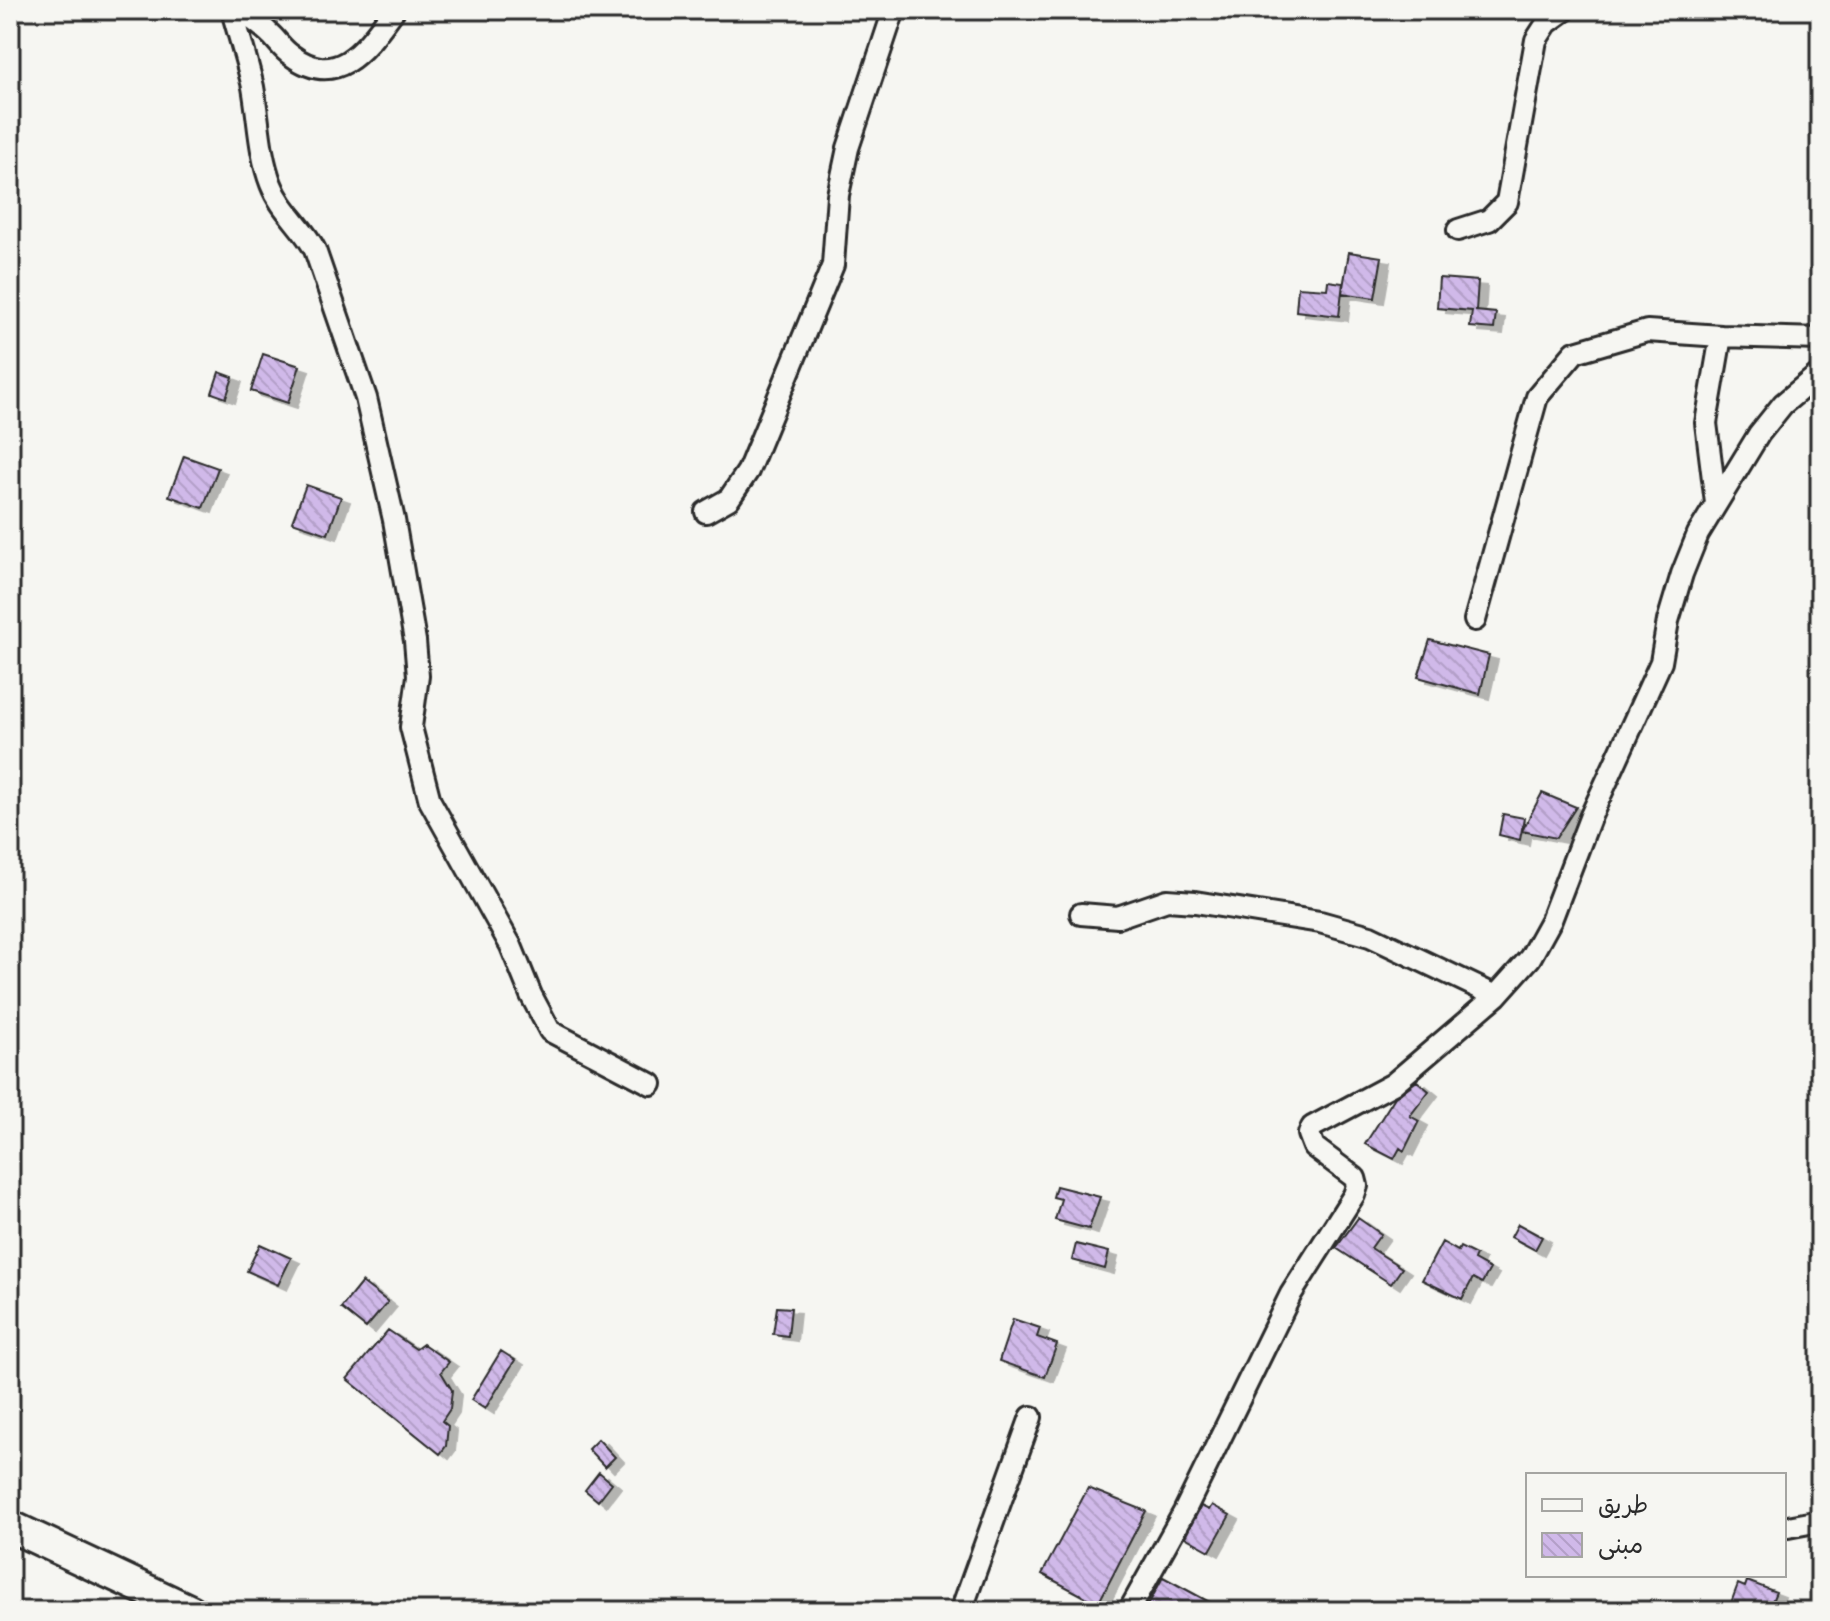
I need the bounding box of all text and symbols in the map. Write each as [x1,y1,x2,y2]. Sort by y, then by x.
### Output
legend [1526,1473,1786,1577]
text: طريق [1598,1488,1648,1520]
text: مبنى [1598,1528,1643,1560]

